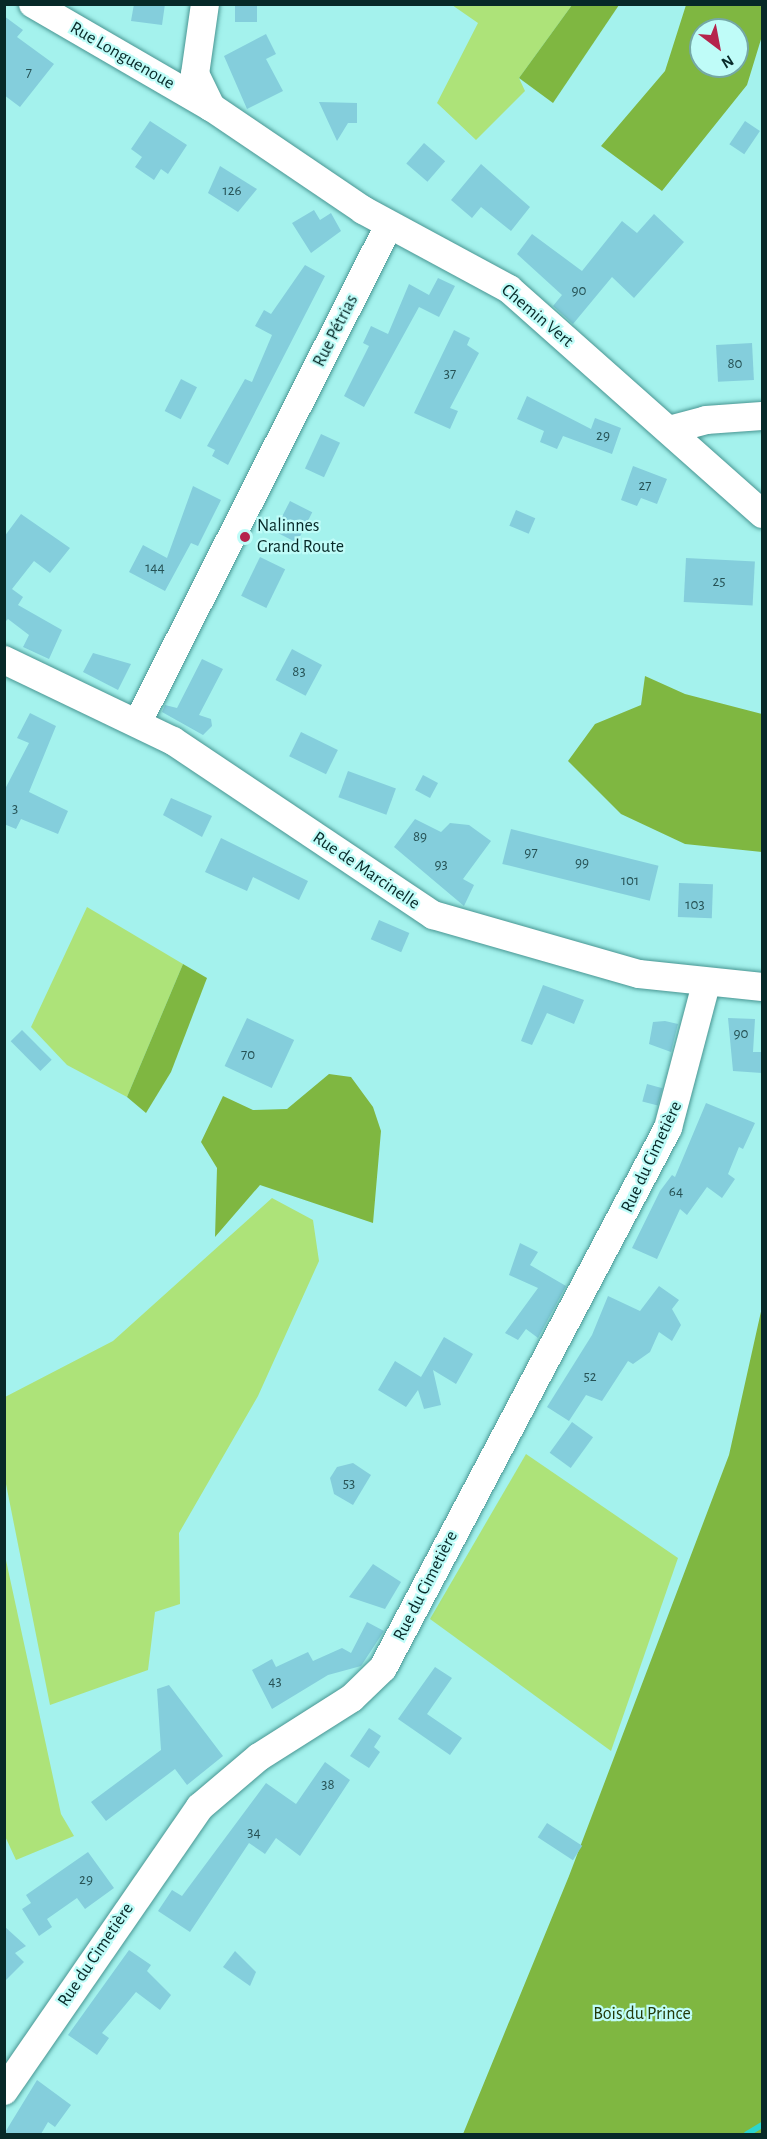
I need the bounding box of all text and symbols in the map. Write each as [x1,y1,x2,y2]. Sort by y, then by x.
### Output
street label: Rue Longuenoue [66,17,178,95]
north arrow [689,18,749,78]
text: N [719,52,736,71]
house number: 7 [26,64,32,82]
house number: 126 [222,182,242,200]
street label: Chemin Vert [497,280,577,352]
house number: 90 [572,282,586,300]
street label: Rue Pétrias [309,291,363,371]
house number: 80 [727,355,743,373]
house number: 37 [444,365,456,383]
house number: 29 [596,427,610,445]
house number: 27 [638,477,652,495]
place label: Nalinnes Grand Route [257,516,344,558]
marker: Nalinnes Grand Route [238,530,252,544]
house number: 144 [145,559,165,577]
house number: 25 [712,573,726,591]
house number: 83 [292,663,306,681]
house number: 3 [12,800,18,818]
street label: Rue de Marcinelle [308,827,424,915]
house number: 89 [413,828,427,846]
house number: 97 [524,844,538,862]
house number: 99 [575,854,589,872]
house number: 93 [434,856,448,874]
house number: 101 [621,872,639,890]
house number: 103 [685,896,705,914]
house number: 90 [734,1025,748,1043]
house number: 70 [241,1046,255,1064]
street label: Rue du Cimetière [617,1098,687,1216]
house number: 64 [669,1183,683,1201]
house number: 52 [583,1368,597,1386]
house number: 53 [343,1475,355,1493]
street label: Rue du Cimetière [389,1527,463,1645]
house number: 43 [268,1673,282,1691]
house number: 38 [321,1776,335,1794]
house number: 34 [247,1824,261,1842]
house number: 29 [79,1871,93,1889]
street label: Rue du Cimetière [53,1899,139,2011]
park label: Bois du Prince [593,2003,691,2025]

